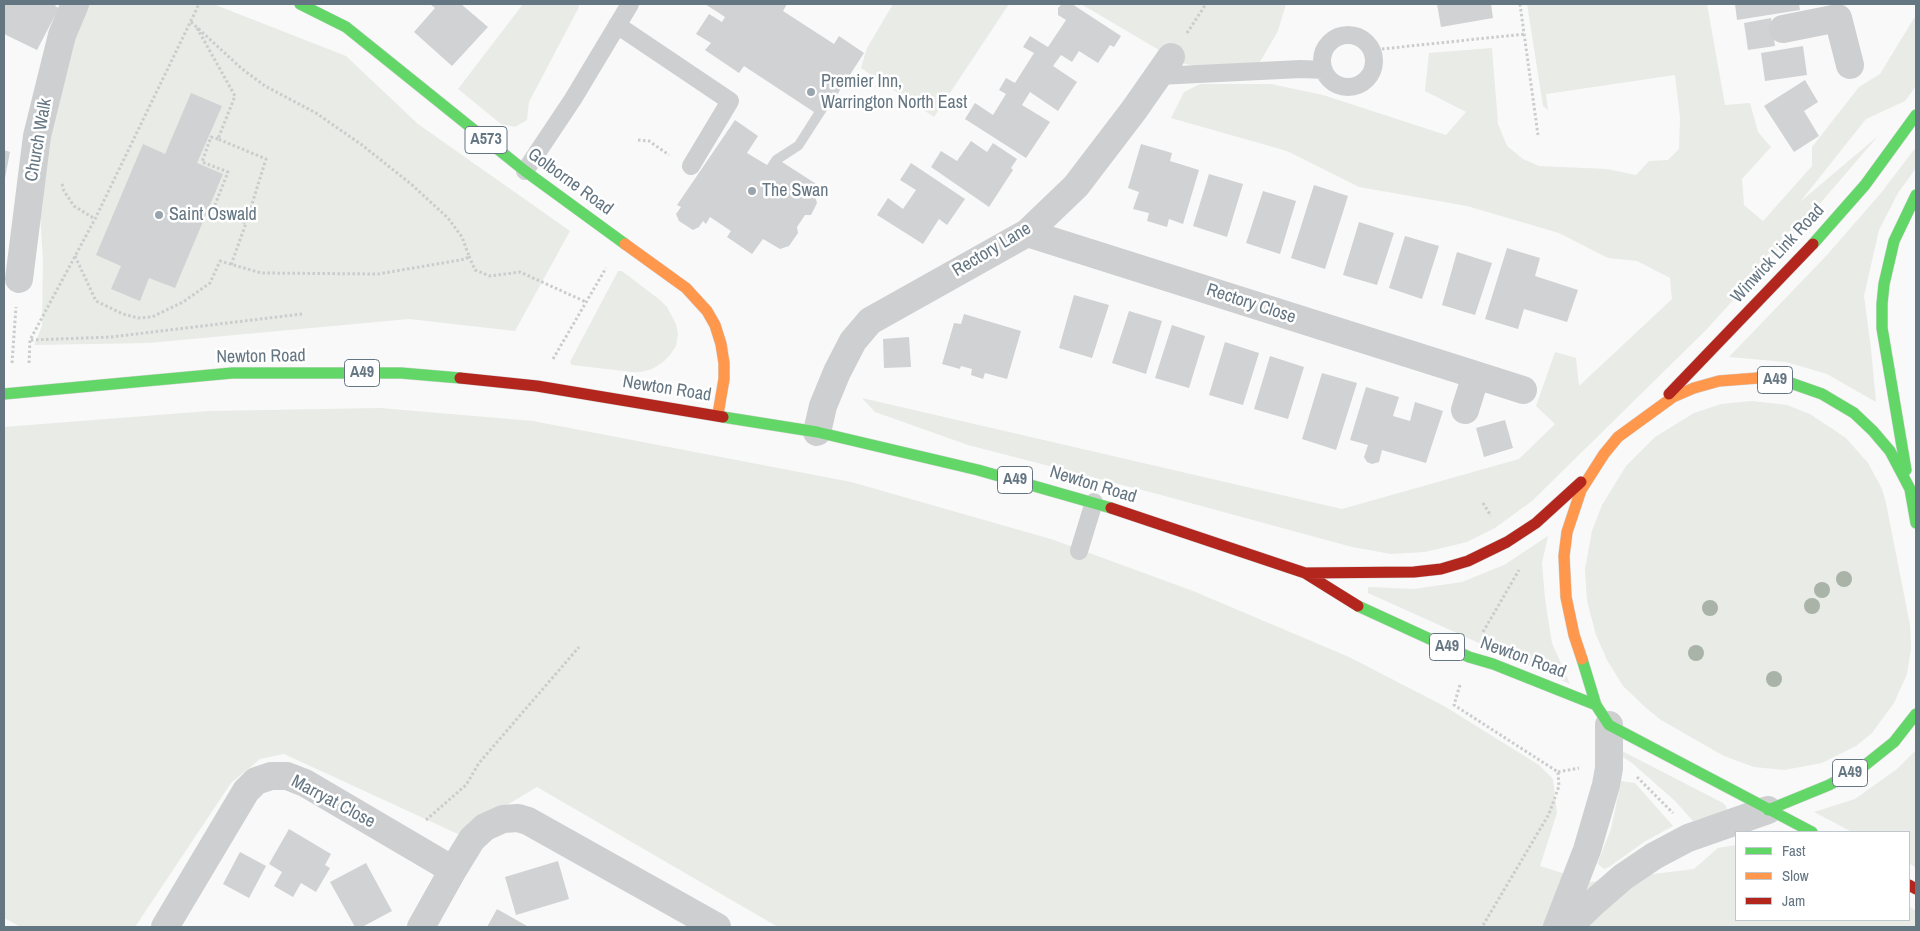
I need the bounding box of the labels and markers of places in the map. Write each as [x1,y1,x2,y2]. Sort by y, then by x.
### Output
place label: Premier Inn, Warrington North East [821,71,967,114]
marker: Premier Inn, Warrington North East [805,86,817,98]
place label: The Swan [762,180,828,202]
marker: The Swan [746,185,758,197]
place label: Saint Oswald [169,204,257,226]
marker: Saint Oswald [153,209,165,221]

